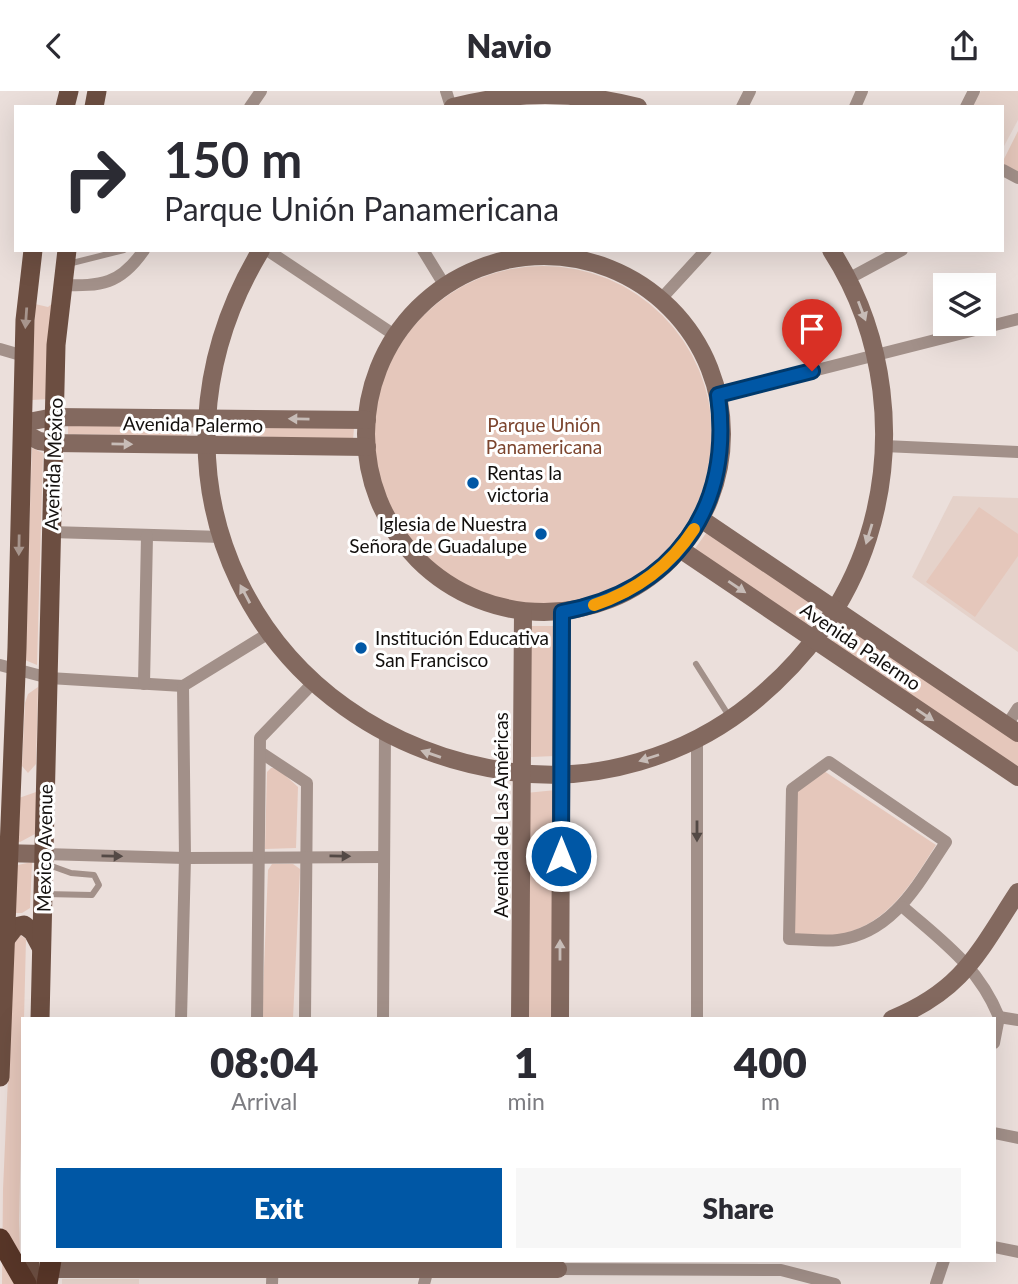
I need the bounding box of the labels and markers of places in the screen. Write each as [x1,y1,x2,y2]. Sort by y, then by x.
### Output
pin [782,299,842,371]
place label: Rentas la victoria [487,461,562,506]
marker: Rentas la victoria [465,475,481,491]
place label: Iglesia de Nuestra Señora de Guadalupe [349,512,527,557]
marker: Iglesia de Nuestra Señora de Guadalupe [533,526,549,542]
place label: Institución Educativa San Francisco [375,626,549,671]
marker: Institución Educativa San Francisco [353,640,369,656]

